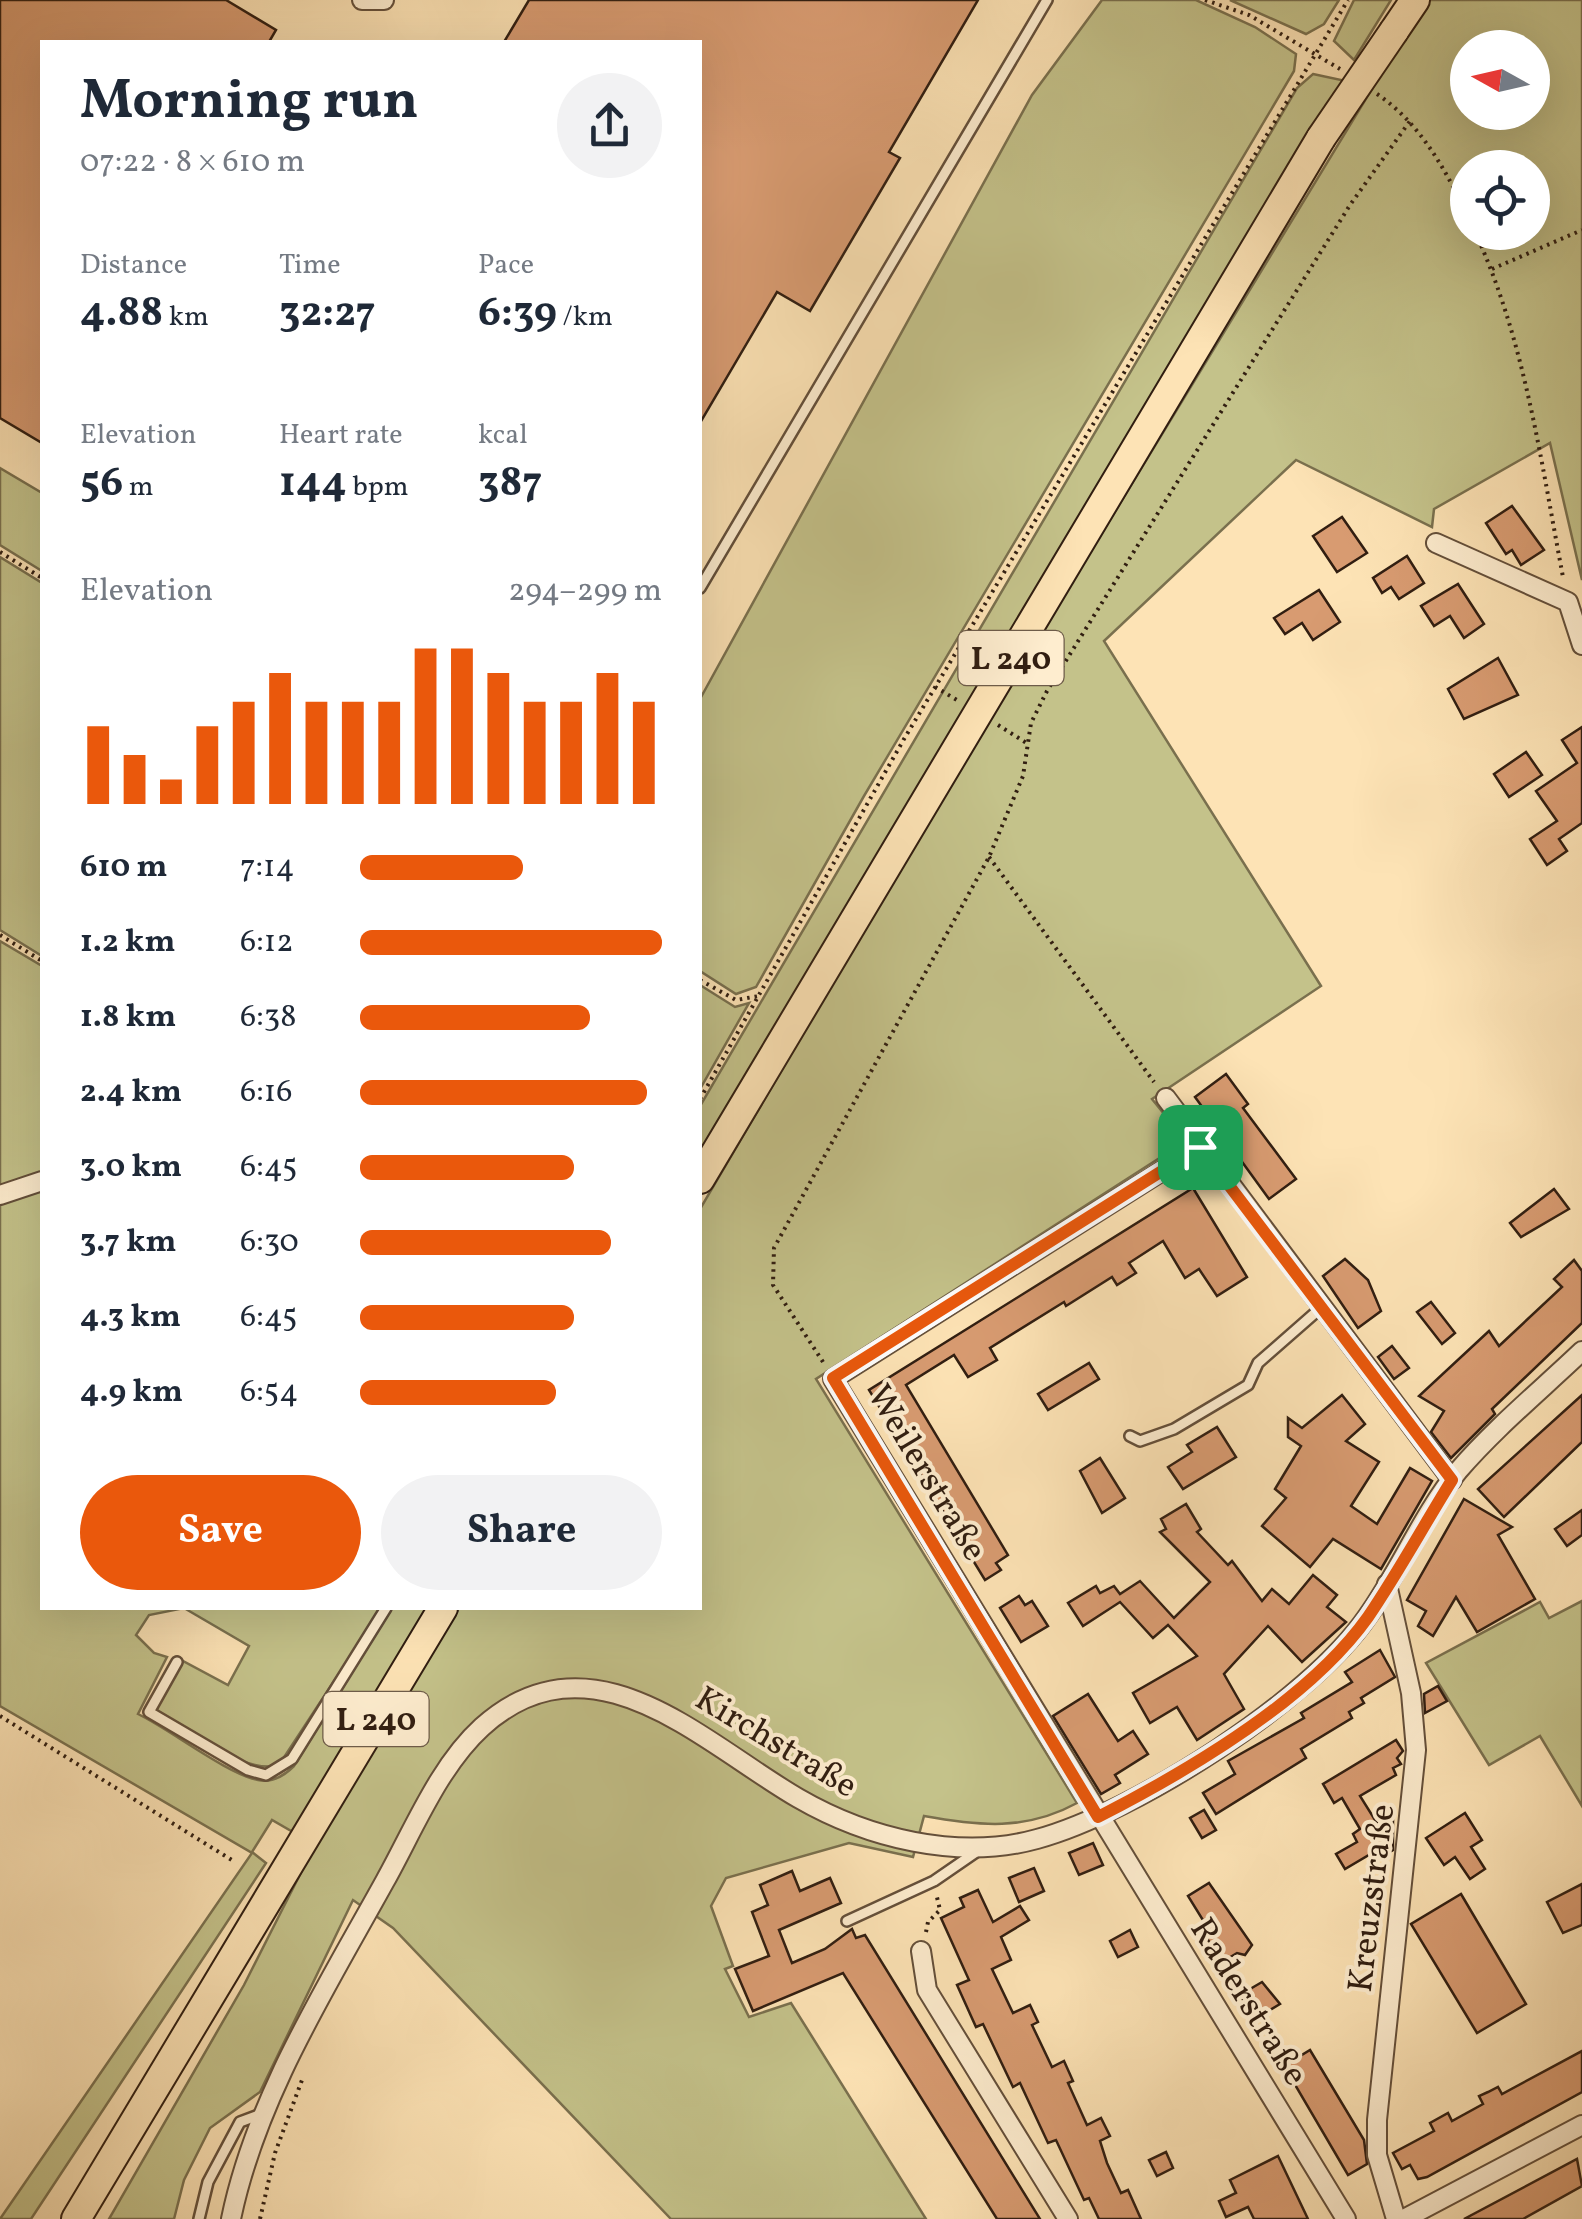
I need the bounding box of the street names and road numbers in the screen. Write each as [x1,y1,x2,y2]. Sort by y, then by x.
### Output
road number: L 240 [958,631,1064,685]
street label: Weilerstraße [854,1376,997,1571]
street label: Kirchstraße [685,1676,866,1811]
road number: L 240 [324,1692,428,1746]
street label: Kreuzstraße [1338,1802,1408,1995]
street label: Raderstraße [1177,1910,1318,2096]

